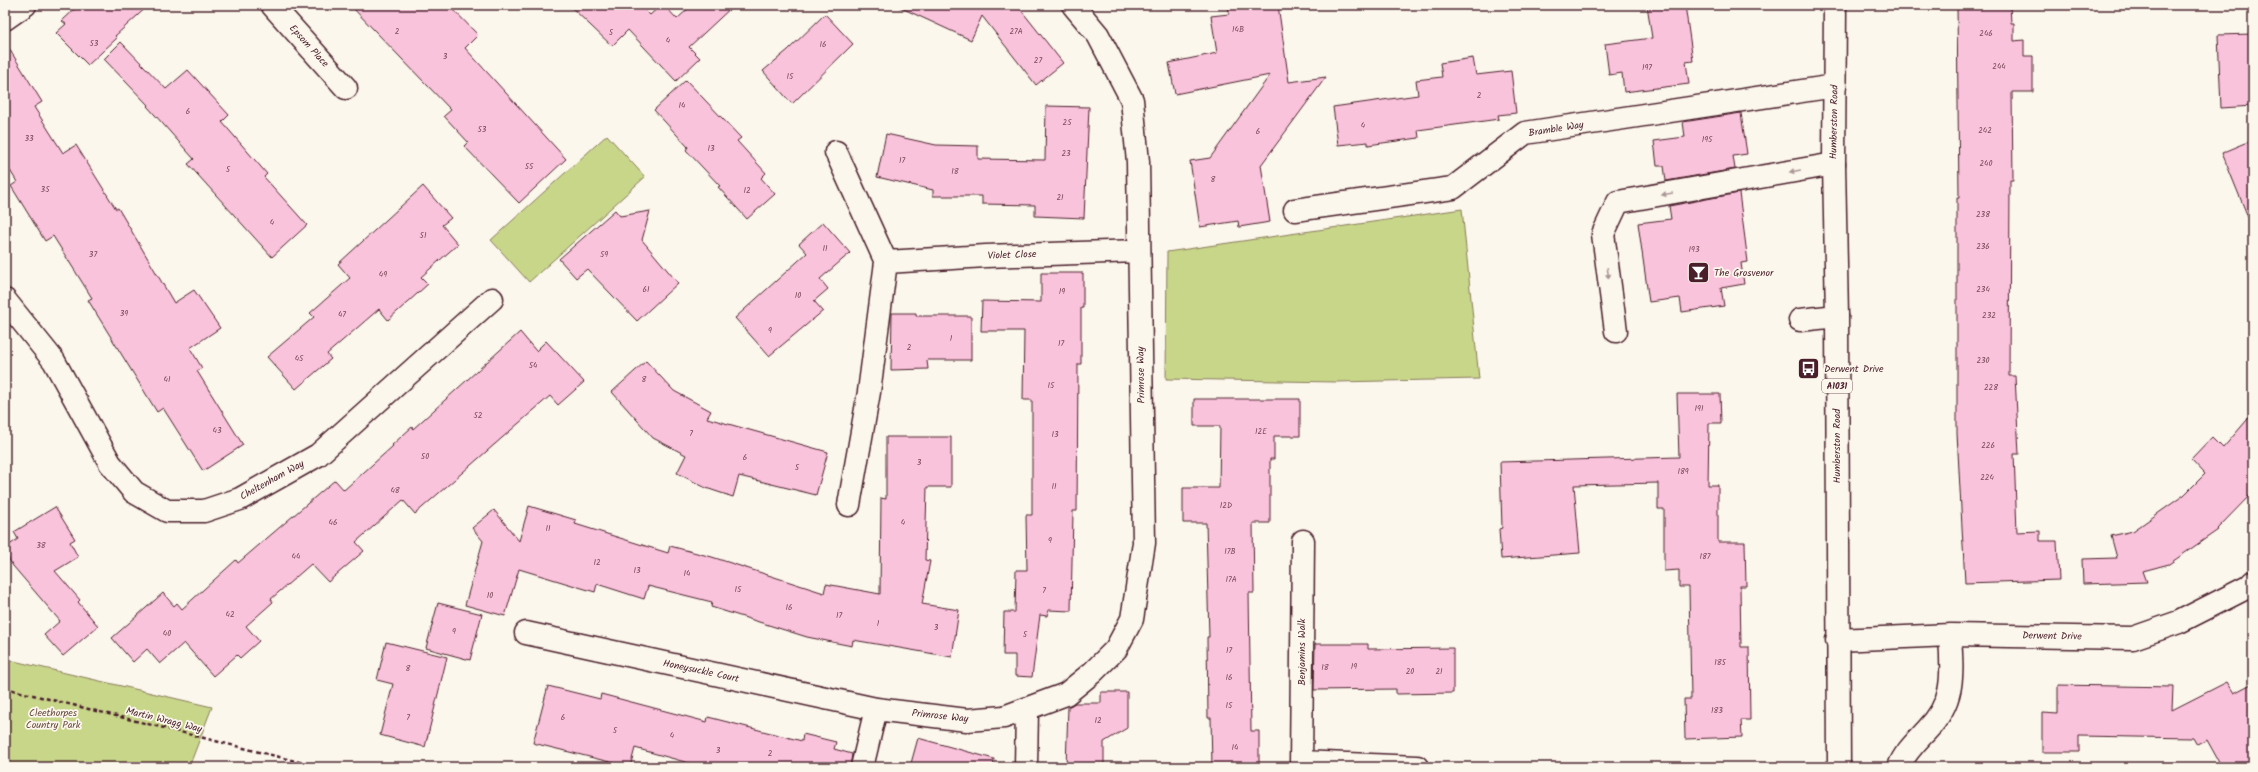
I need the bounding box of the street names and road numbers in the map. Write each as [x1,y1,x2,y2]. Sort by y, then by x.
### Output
street label: Epsom Place [285,21,333,71]
street label: Humberston Road [1825,84,1843,159]
street label: Bramble Way [1527,117,1585,141]
street label: Violet Close [987,246,1037,264]
street label: Primrose Way [1132,346,1149,404]
road number: A1031 [1822,379,1852,393]
street label: Humberston Road [1829,408,1845,483]
street label: Cheltenham Way [237,456,307,504]
street label: Benjamins Walk [1294,618,1310,686]
street label: Derwent Drive [2022,627,2082,645]
street label: Honeysuckle Court [661,655,741,687]
street label: Martin Wragg Way [124,703,204,737]
street label: Primrose Way [911,705,969,727]

